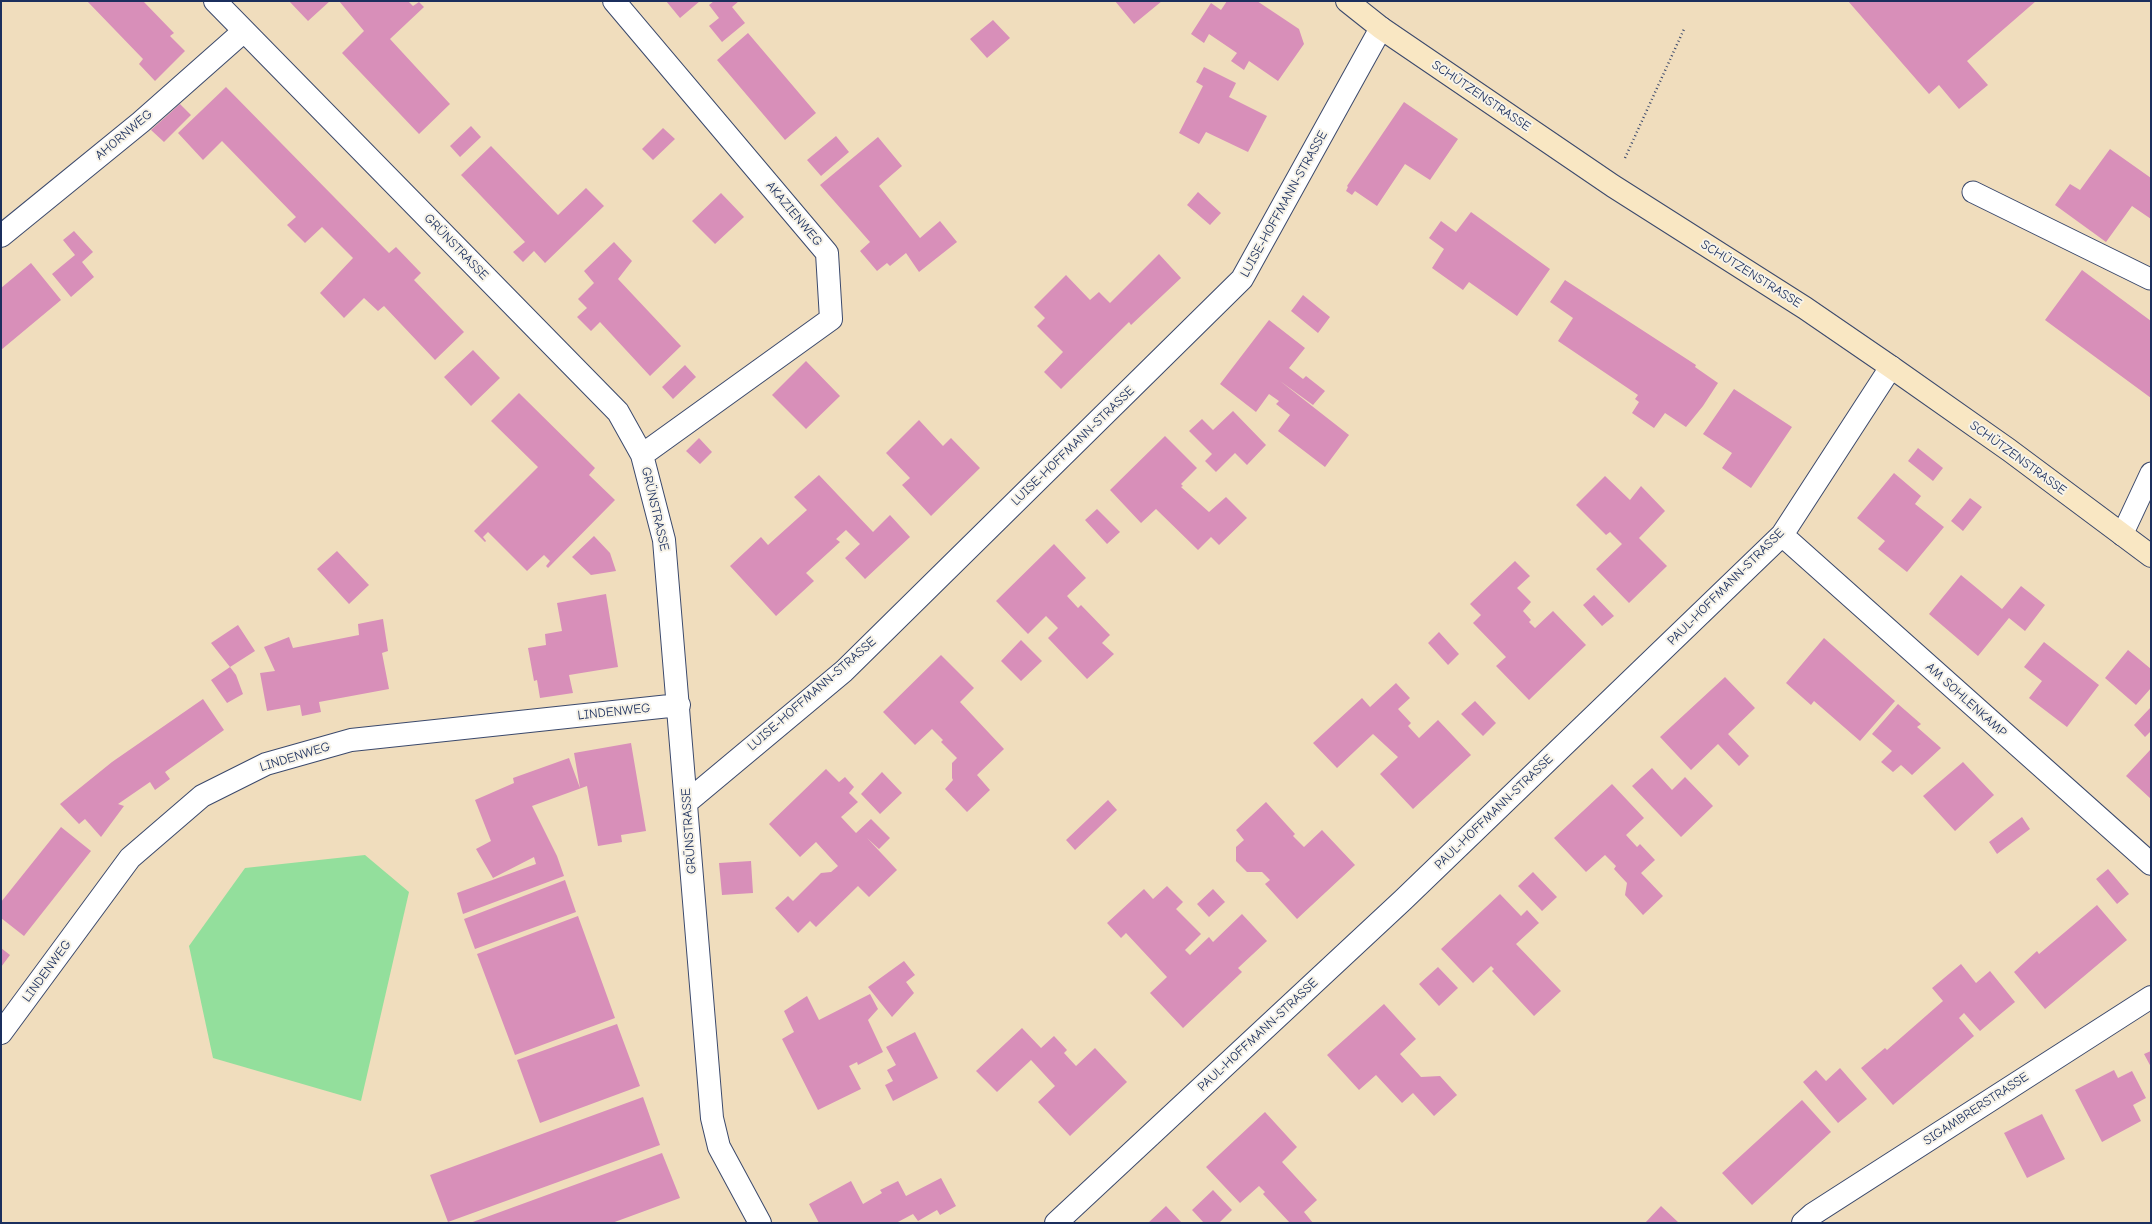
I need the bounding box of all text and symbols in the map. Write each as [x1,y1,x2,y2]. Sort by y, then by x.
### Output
street label: SCHÜTZENSTRASSE [1429,57,1533,135]
street label: AHORNWEG [92,107,156,163]
street label: LUISE-HOFFMANN-STRASSE [1237,128,1331,280]
street label: AKAZIENWEG [762,178,826,250]
street label: GRÜNSTRASSE [421,211,491,283]
street label: SCHÜTZENSTRASSE [1698,237,1804,311]
street label: LUISE-HOFFMANN-STRASSE [1008,383,1138,509]
street label: SCHÜTZENSTRASSE [1967,418,2069,498]
street label: GRÜNSTRASSE [638,465,672,553]
street label: PAUL-HOFFMANN-STRASSE [1664,525,1788,649]
street label: LUISE-HOFFMANN-STRASSE [745,634,879,754]
street label: AM SOHLENKAMP [1922,660,2010,740]
street label: LINDENWEG [577,700,651,724]
street label: LINDENWEG [258,739,332,775]
street label: PAUL-HOFFMANN-STRASSE [1431,751,1557,873]
street label: GRÜNSTRASSE [678,788,700,874]
street label: LINDENWEG [19,937,75,1005]
street label: PAUL-HOFFMANN-STRASSE [1195,975,1321,1095]
street label: SIGAMBRERSTRASSE [1920,1069,2032,1149]

